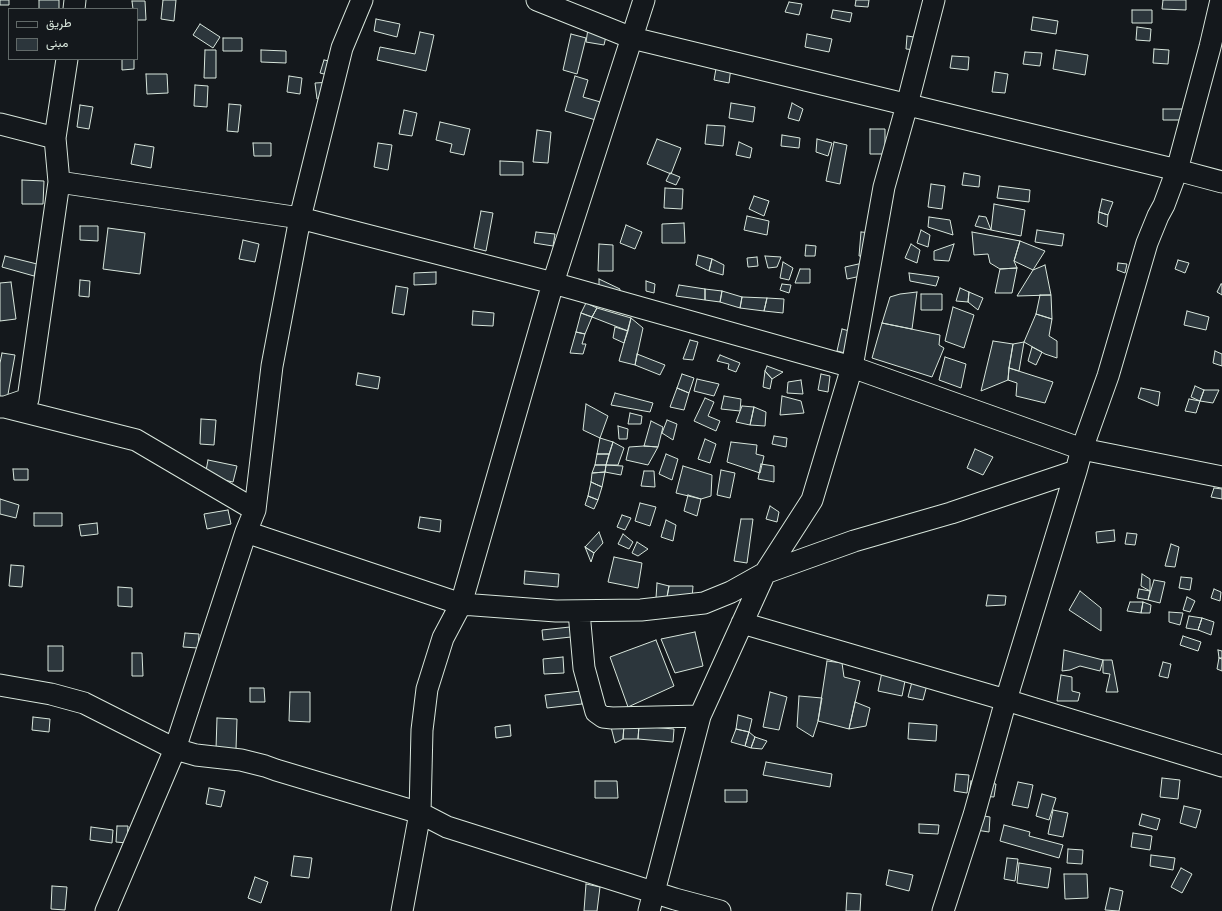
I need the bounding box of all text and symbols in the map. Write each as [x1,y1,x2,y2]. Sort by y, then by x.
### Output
legend [8,8,138,60]
text: طريق [46,15,71,30]
text: مبنى [46,35,68,50]

